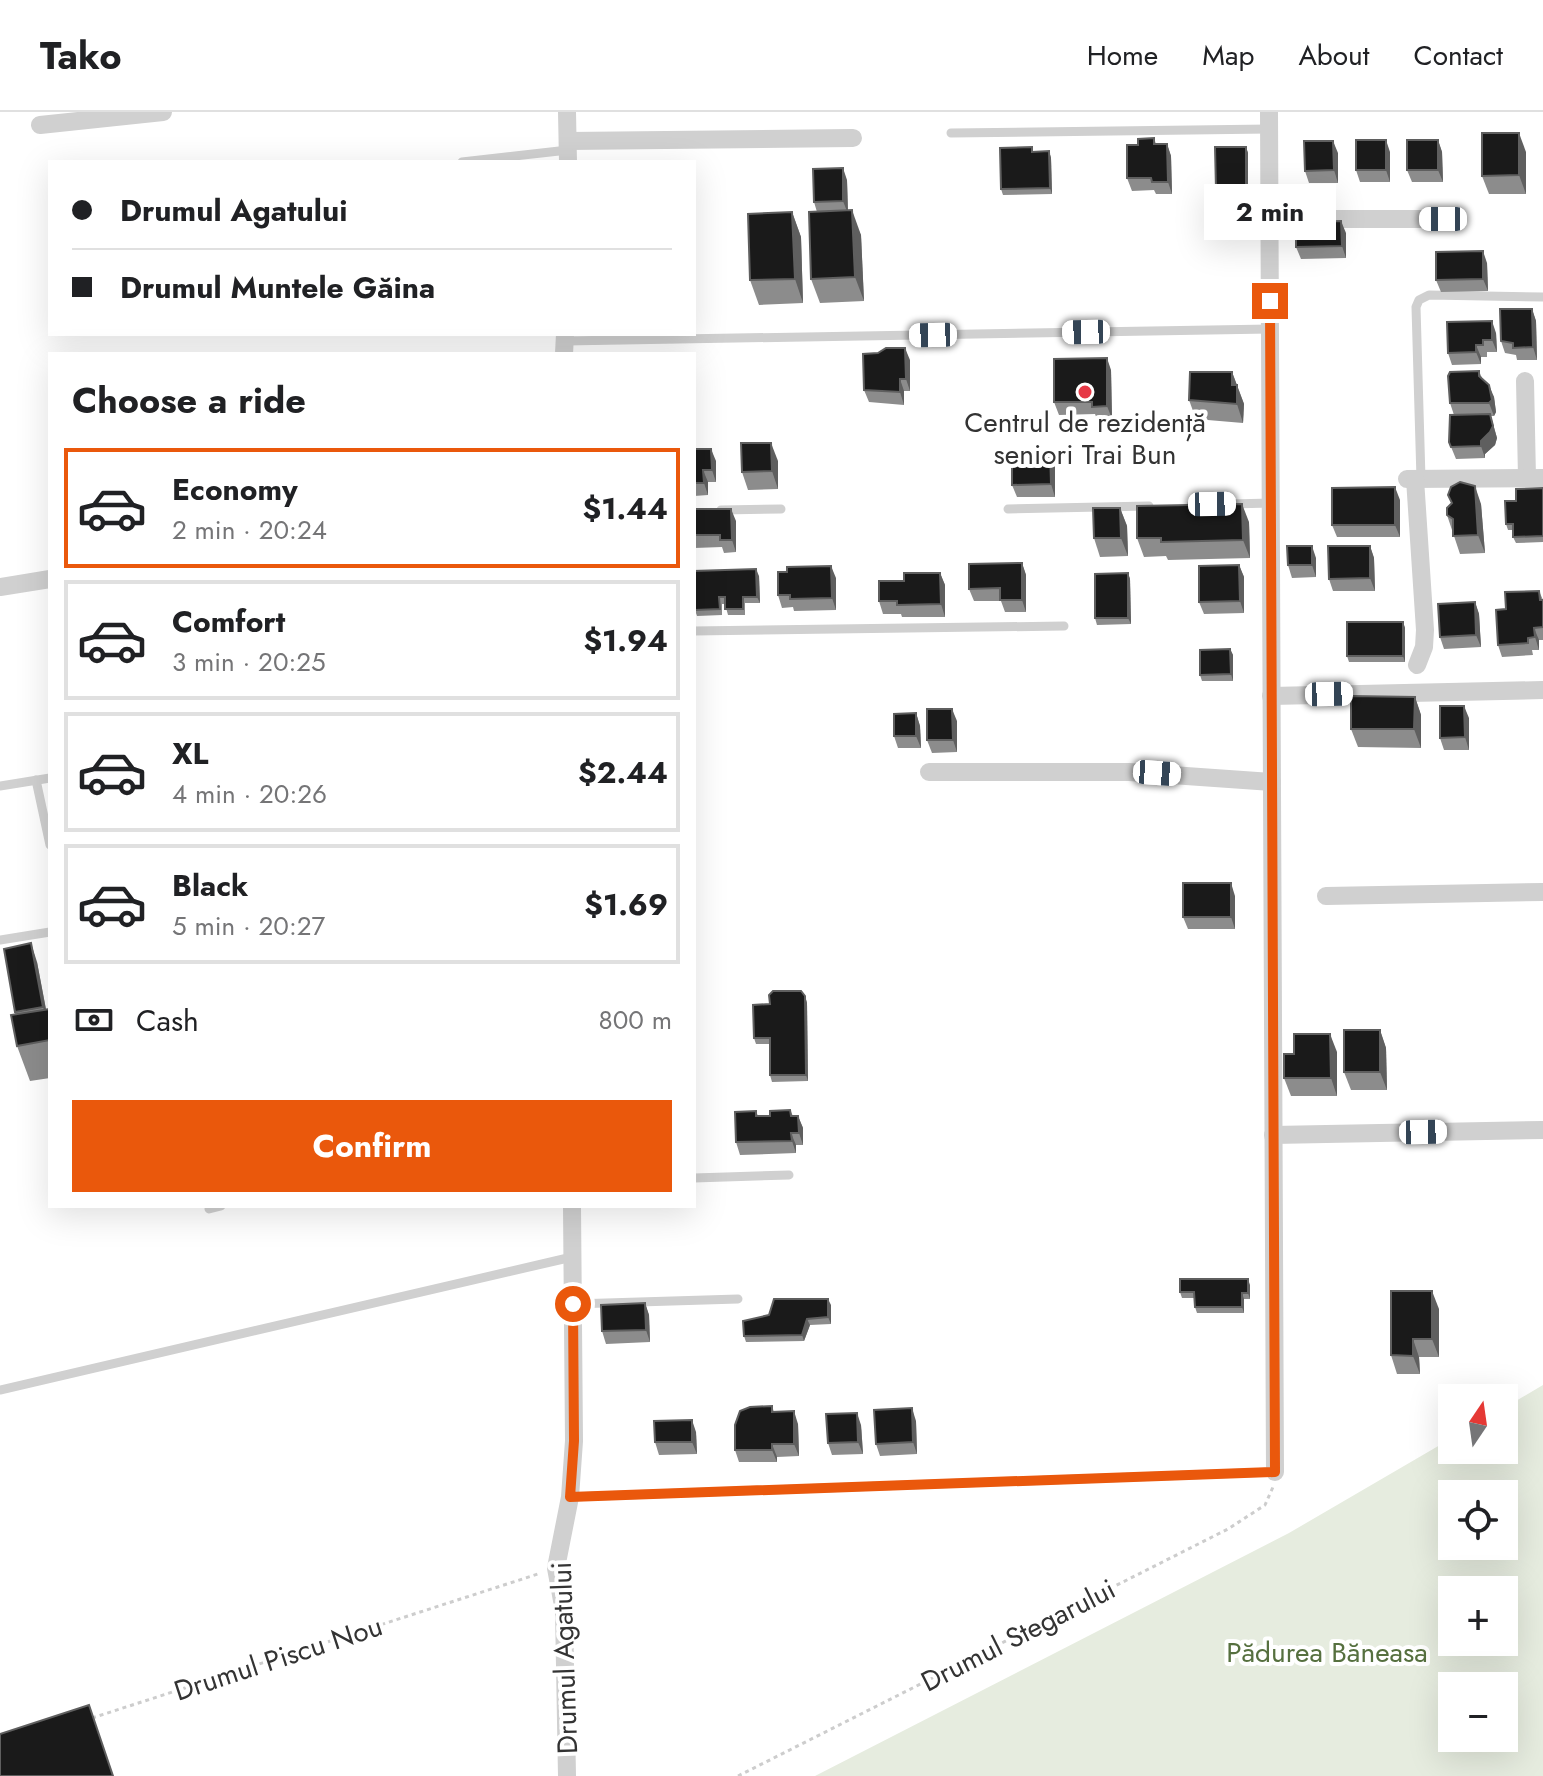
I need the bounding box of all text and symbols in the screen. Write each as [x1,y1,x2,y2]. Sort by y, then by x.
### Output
text: Tako [40,28,122,83]
text: Home [1087,35,1158,76]
text: Map [1202,35,1254,76]
text: About [1298,35,1370,76]
text: Contact [1414,35,1503,76]
callout: 2 min [1204,185,1336,241]
text: Drumul Agatului [120,189,347,232]
text: 2 min [1236,193,1304,231]
car [1419,207,1467,231]
text: Drumul Muntele Găina [120,266,435,309]
route end [1252,283,1288,319]
car [1062,320,1110,344]
car [909,323,957,347]
text: Choose a ride [72,374,306,426]
marker: Centrul de rezidență seniori Trai Bun [1076,383,1094,401]
place label: Centrul de rezidență seniori Trai Bun [964,402,1206,475]
text: Economy [172,468,298,511]
icon: car [76,472,148,544]
text: $1.44 [583,487,668,530]
car [1188,492,1236,516]
text: 2 min · 20:24 [172,511,327,549]
text: Comfort [172,600,285,643]
icon: car [76,604,148,676]
text: $1.94 [583,619,668,662]
text: 3 min · 20:25 [172,643,326,681]
car [1305,682,1353,706]
text: XL [172,732,208,775]
icon: car [76,736,148,808]
text: $2.44 [578,751,668,794]
car [1132,759,1182,787]
text: 4 min · 20:26 [172,775,327,813]
text: Black [172,864,248,907]
icon: car [76,868,148,940]
text: $1.69 [584,883,668,926]
text: 5 min · 20:27 [172,907,325,945]
icon: cash [72,998,116,1042]
text: Cash [136,999,199,1042]
text: 800 m [599,1001,672,1039]
button: Confirm [72,1100,672,1192]
car [1399,1120,1447,1144]
route start [555,1286,591,1322]
north arrow [1438,1384,1518,1464]
map controls [1438,1384,1518,1752]
button: locate [1438,1480,1518,1560]
street label: Drumul Agatului [541,1561,588,1755]
street label: Drumul Stegarului [914,1569,1123,1702]
button: + [1438,1576,1518,1656]
street label: Drumul Piscu Nou [169,1605,388,1711]
park label: Pădurea Băneasa [1226,1632,1428,1673]
button: − [1438,1672,1518,1752]

